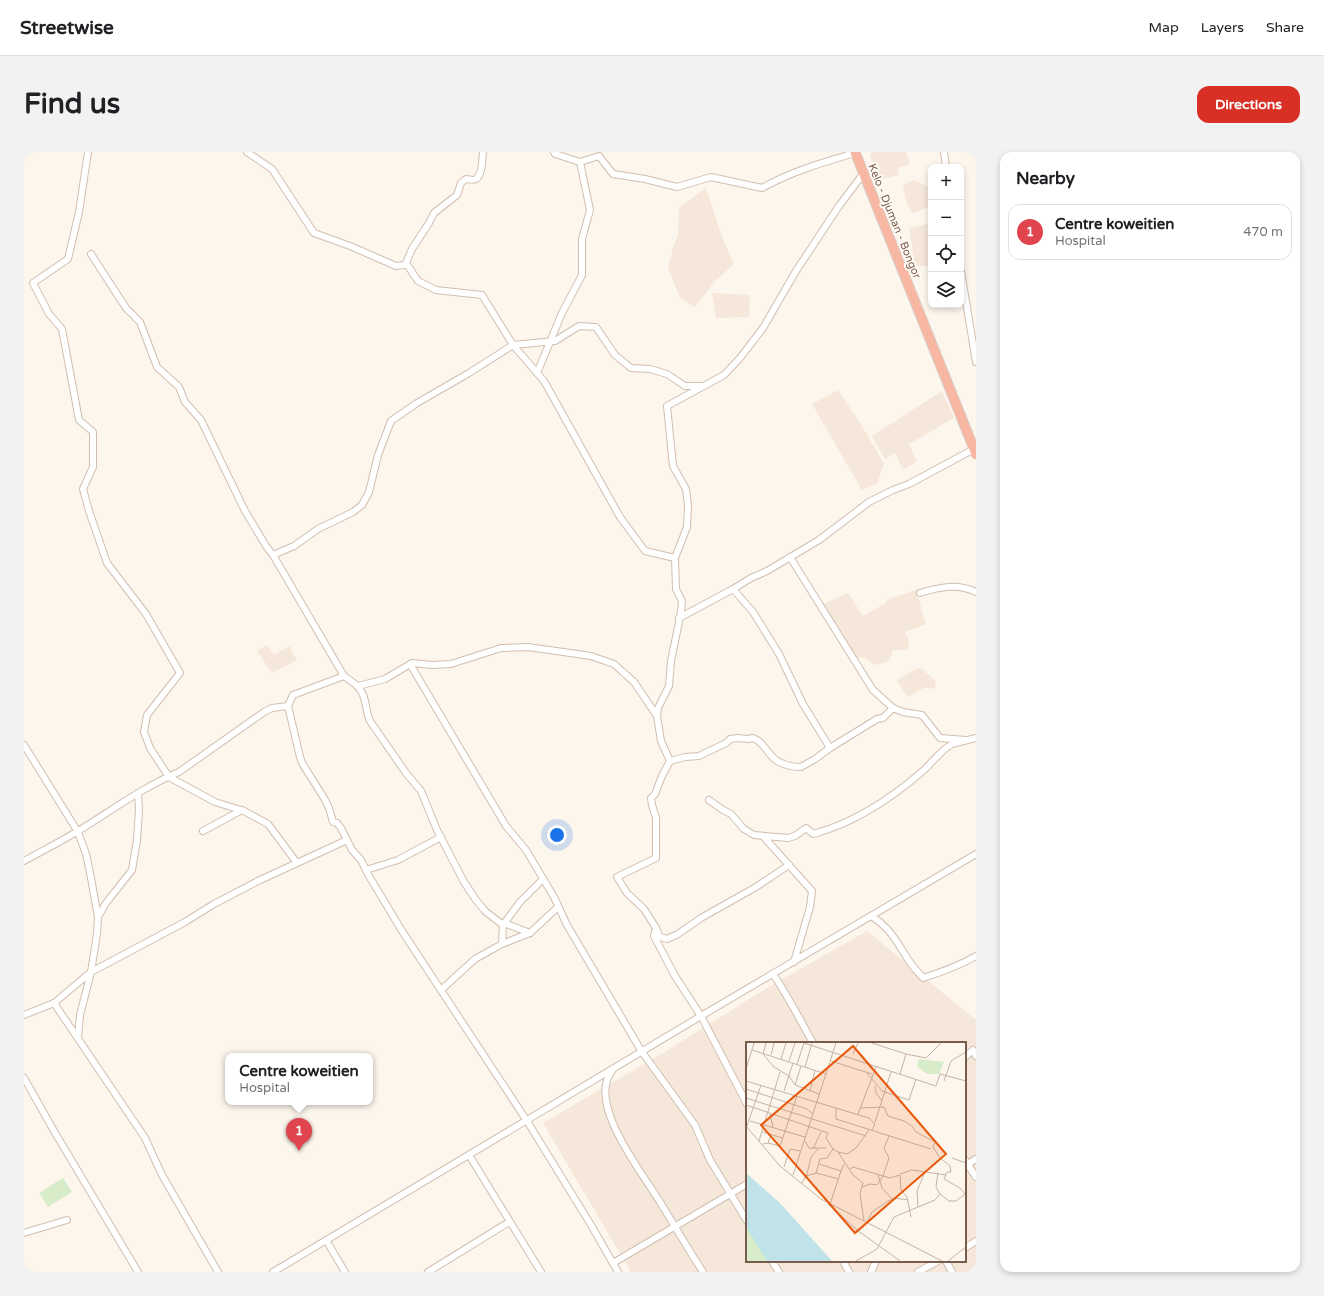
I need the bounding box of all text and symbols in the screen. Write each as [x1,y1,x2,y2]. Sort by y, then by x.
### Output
text: Streetwise [20,17,114,39]
text: Map [1149,19,1179,36]
text: Layers [1201,19,1244,36]
text: Share [1266,19,1304,36]
button: Directions [1197,86,1300,123]
text: Find us [24,87,120,121]
street label: Kelo - Djuman - Bongor [865,162,924,281]
map controls [928,164,964,308]
button: + [928,164,964,200]
text: Nearby [1016,168,1075,189]
button: − [928,200,964,236]
text: Centre koweitien [1055,215,1174,233]
text: 1 [1026,224,1034,240]
text: 470 m [1243,224,1283,240]
text: Hospital [1055,233,1106,249]
button: locate [928,236,964,272]
button: layers [928,272,964,308]
your location [547,825,567,845]
inset map [746,1042,966,1262]
popup [225,1053,373,1105]
text: Centre koweitien [239,1062,359,1080]
text: Hospital [239,1080,290,1096]
pin: 1 [286,1118,312,1151]

